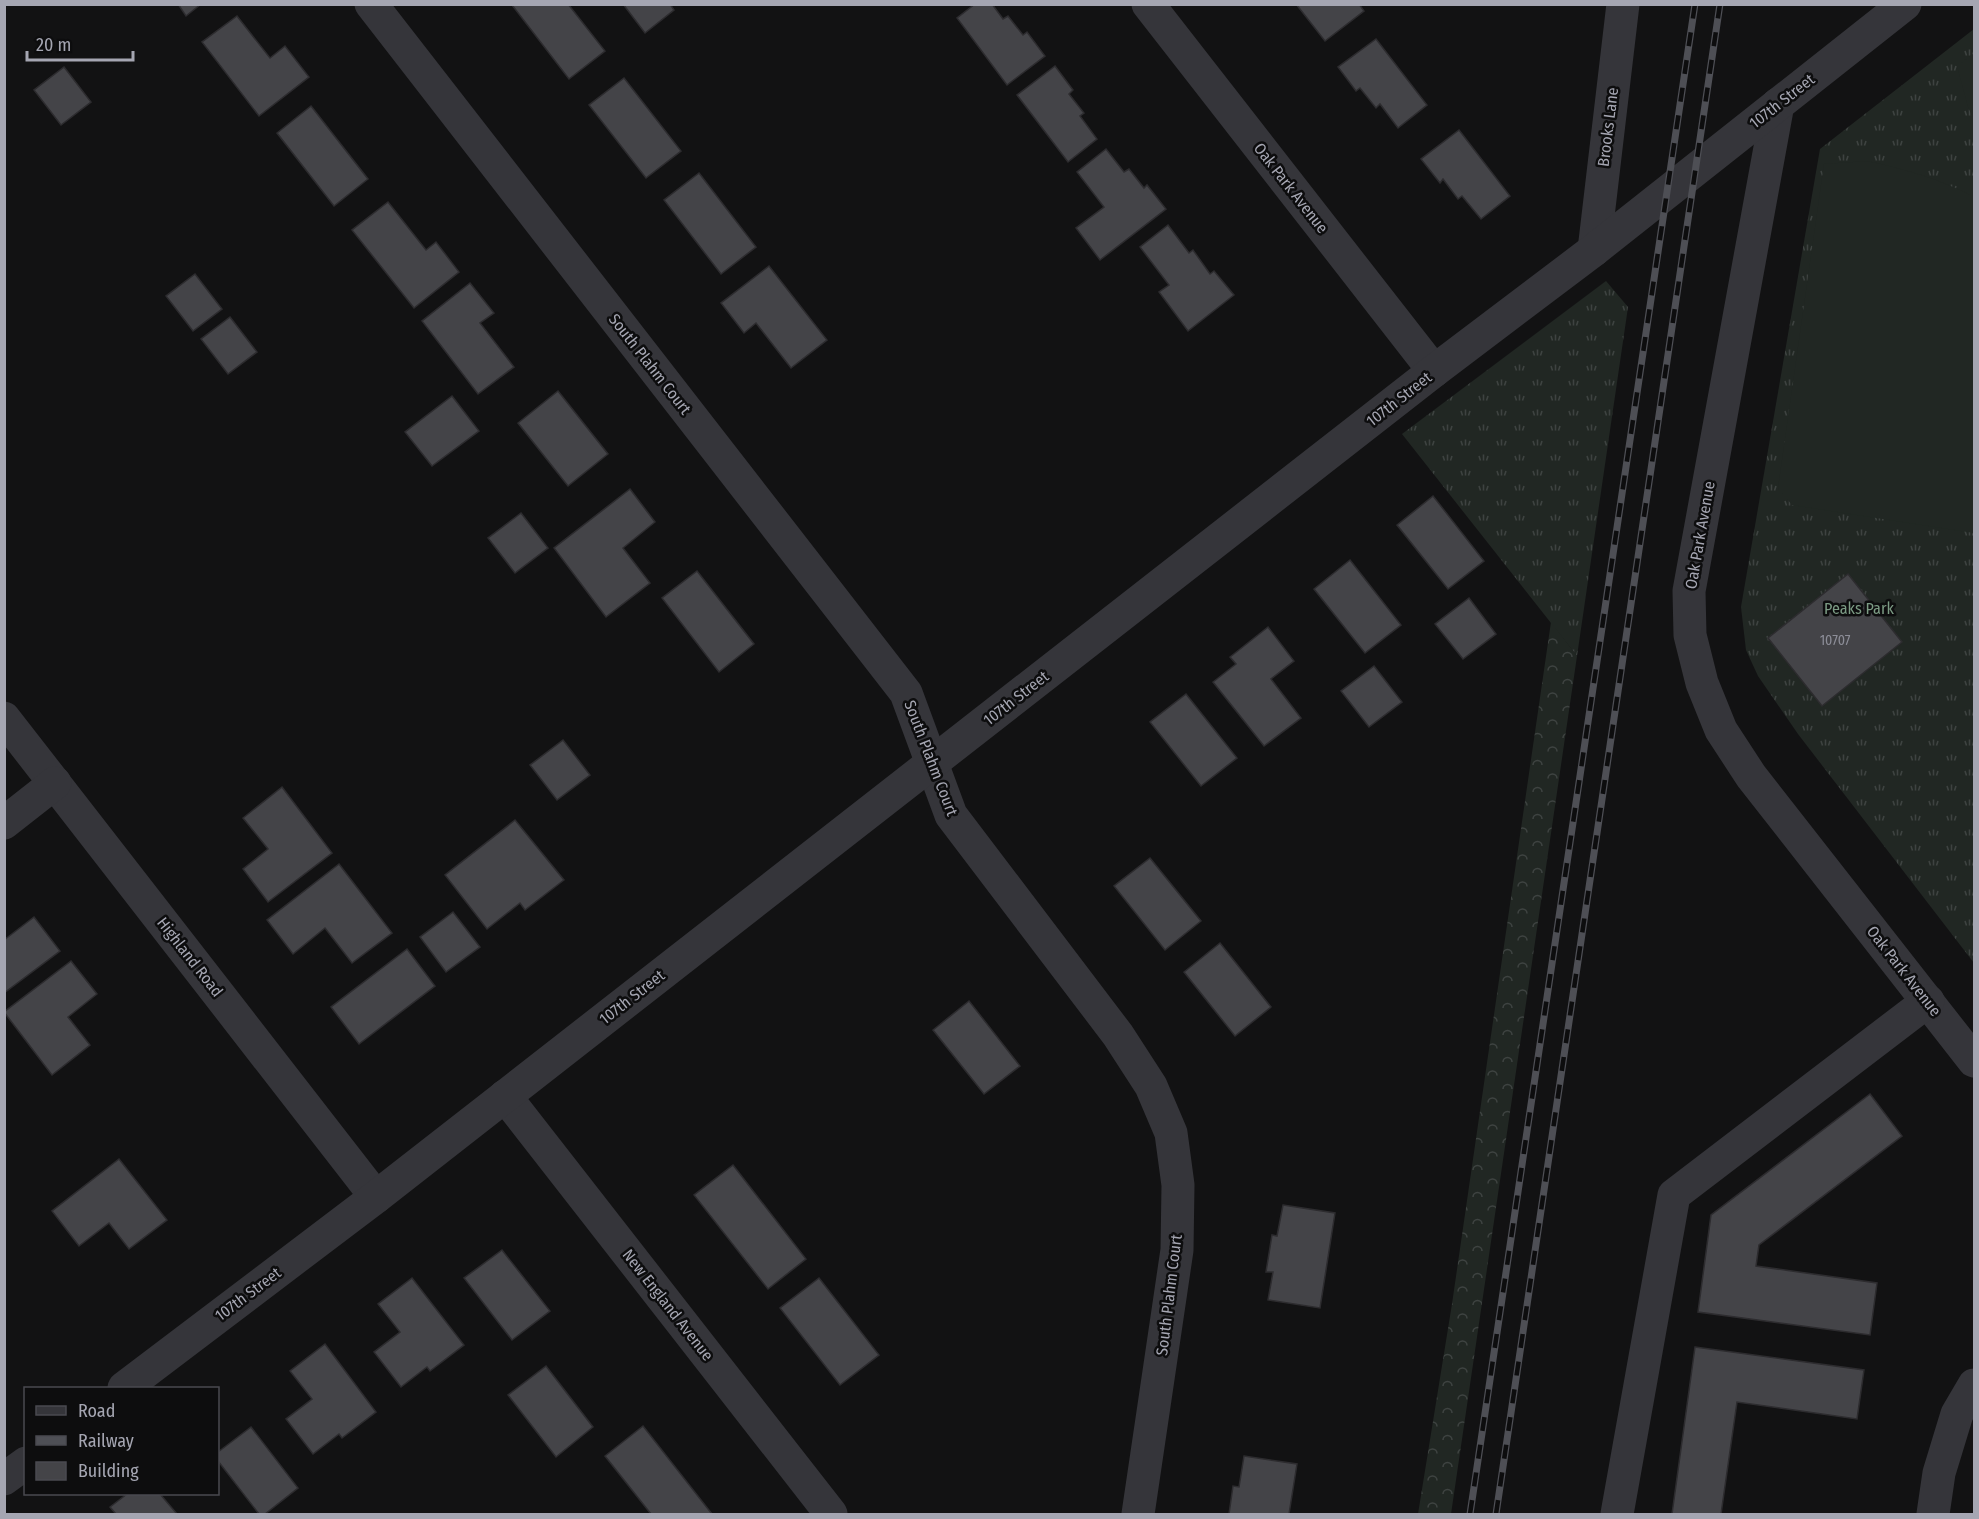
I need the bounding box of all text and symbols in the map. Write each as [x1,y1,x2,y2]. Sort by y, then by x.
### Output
scale bar [27,24,134,62]
text: 20 m [36,34,71,56]
street label: 107th Street [1746,69,1819,132]
street label: Brooks Lane [1594,86,1622,168]
street label: Oak Park Avenue [1250,139,1332,237]
street label: South Plahm Court [605,310,696,419]
street label: 107th Street [1363,367,1436,430]
street label: Oak Park Avenue [1681,479,1719,590]
park label: Peaks Park [1824,599,1894,618]
house number: 10707 [1820,632,1851,649]
street label: 107th Street [980,666,1053,729]
street label: South Plahm Court [900,698,962,819]
street label: Highland Road [153,913,227,1001]
street label: Oak Park Avenue [1863,922,1945,1020]
street label: 107th Street [596,965,669,1028]
street label: South Plahm Court [1152,1232,1186,1357]
street label: New England Avenue [619,1246,717,1365]
street label: 107th Street [211,1263,285,1325]
legend [24,1387,219,1495]
text: Road [78,1400,115,1422]
text: Railway [78,1430,134,1452]
text: Building [78,1460,139,1482]

